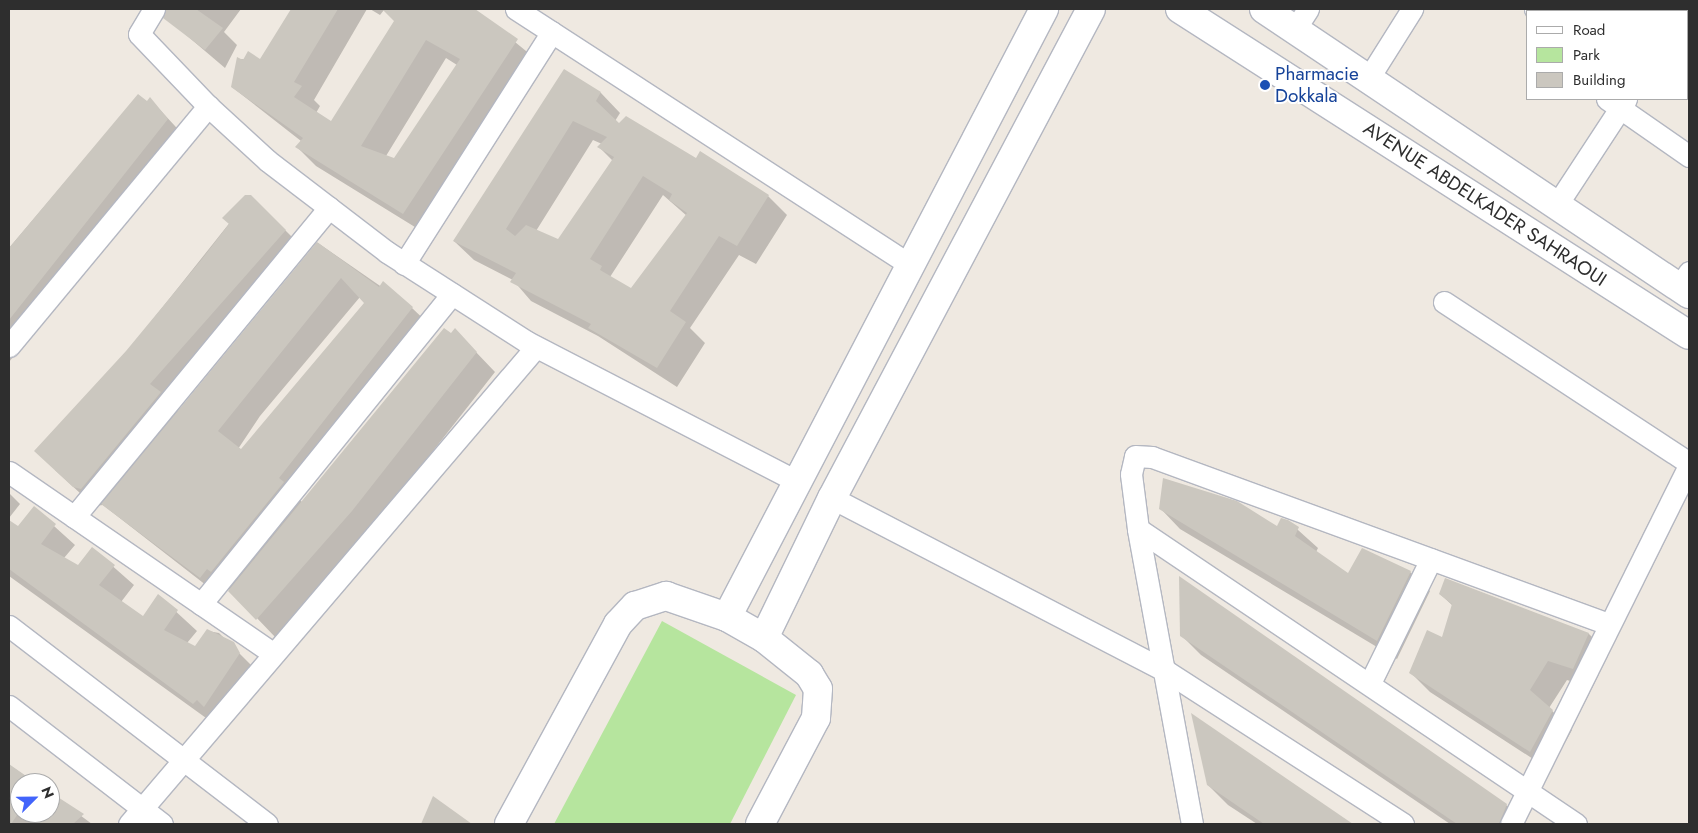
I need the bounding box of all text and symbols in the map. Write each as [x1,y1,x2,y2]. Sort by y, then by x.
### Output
legend [1526,10,1688,100]
text: Road [1573,19,1605,41]
text: Park [1573,44,1600,66]
place label: Pharmacie Dokkala [1275,63,1359,107]
text: Building [1573,69,1625,91]
marker: Pharmacie Dokkala [1259,79,1271,91]
street label: AVENUE ABDELKADER SAHRAOUI [1359,117,1611,291]
north arrow [10,773,60,823]
text: N [37,784,59,802]

